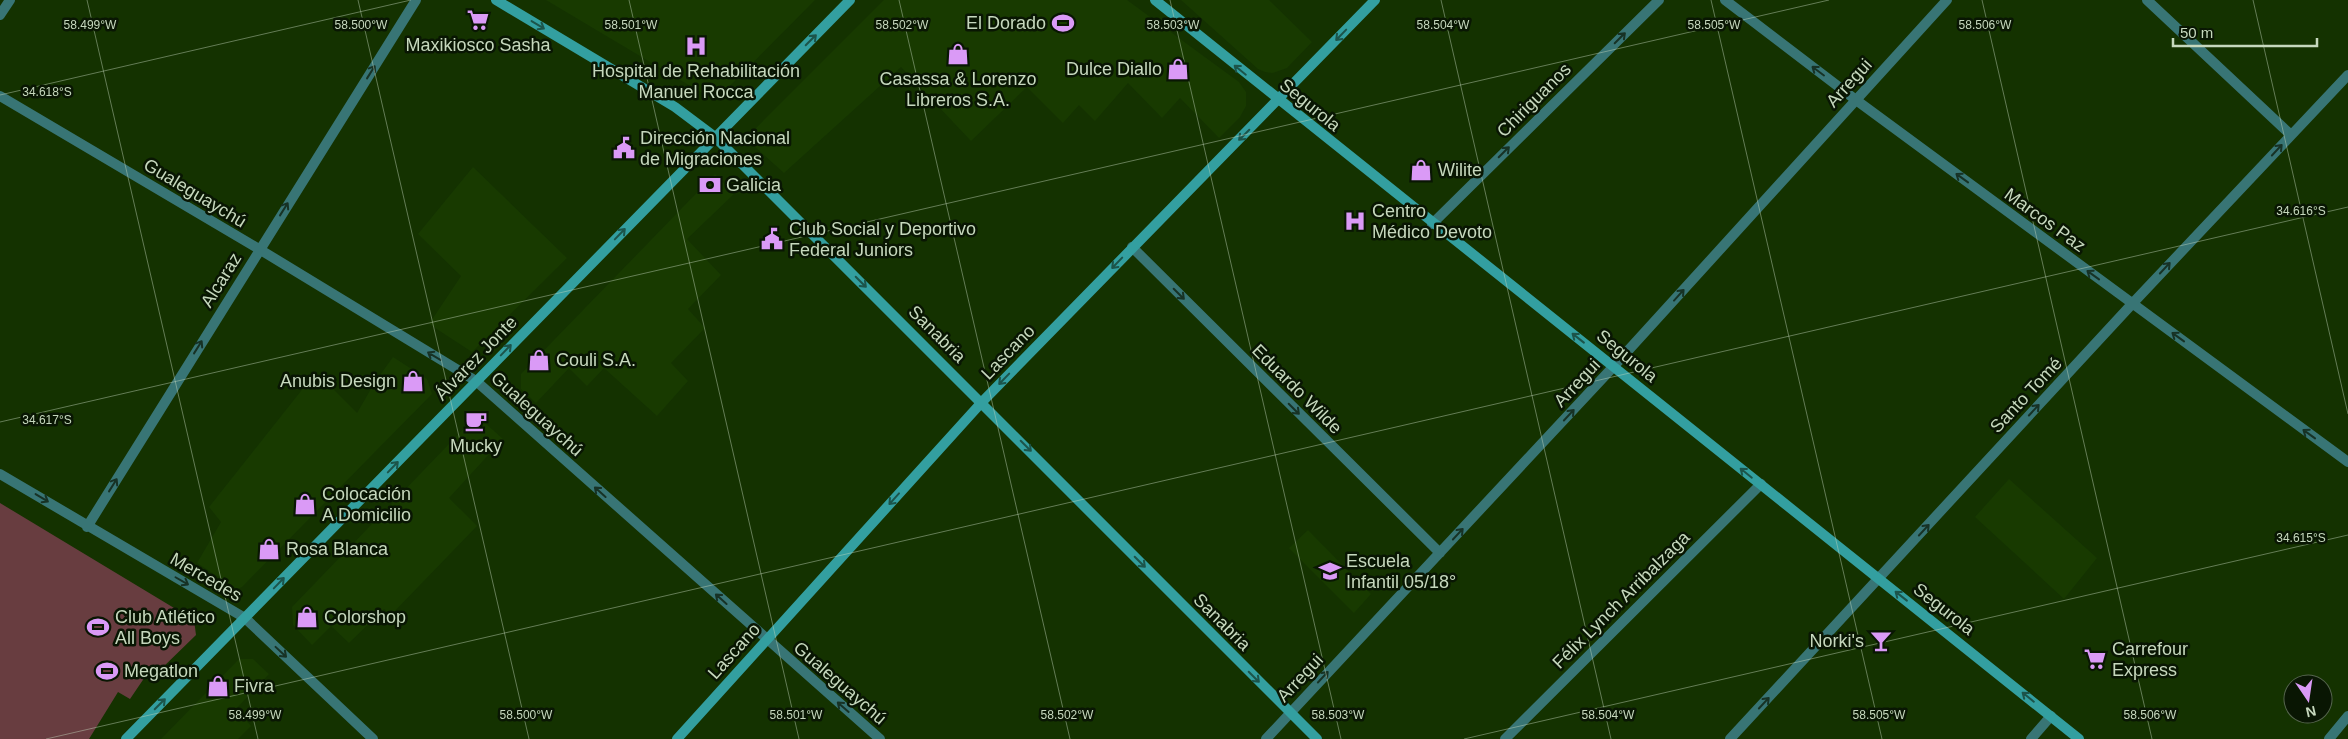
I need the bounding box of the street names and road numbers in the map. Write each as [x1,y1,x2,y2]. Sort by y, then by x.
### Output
street label: Arregui [1822,55,1876,111]
street label: Chiriguanos [1493,59,1575,141]
street label: Segurola [1276,75,1345,136]
street label: Gualeguaychú [140,155,250,231]
street label: Marcos Paz [2001,184,2089,256]
street label: Alcaraz [197,249,245,311]
street label: Sanabria [904,301,970,367]
street label: Álvarez Jonte [431,312,521,404]
street label: Lascano [977,321,1039,383]
street label: Segurola [1593,326,1662,387]
street label: Eduardo Wilde [1248,340,1346,438]
street label: Santo Tomé [1986,353,2066,437]
street label: Arregui [1550,355,1604,411]
street label: Gualeguaychú [487,368,587,460]
street label: Félix Lynch Arribalzaga [1548,527,1694,673]
street label: Mercedes [167,549,245,605]
street label: Segurola [1909,579,1979,640]
street label: Sanabria [1189,589,1255,655]
street label: Lascano [704,619,764,683]
street label: Gualeguaychú [790,637,890,729]
street label: Arregui [1273,650,1327,706]

